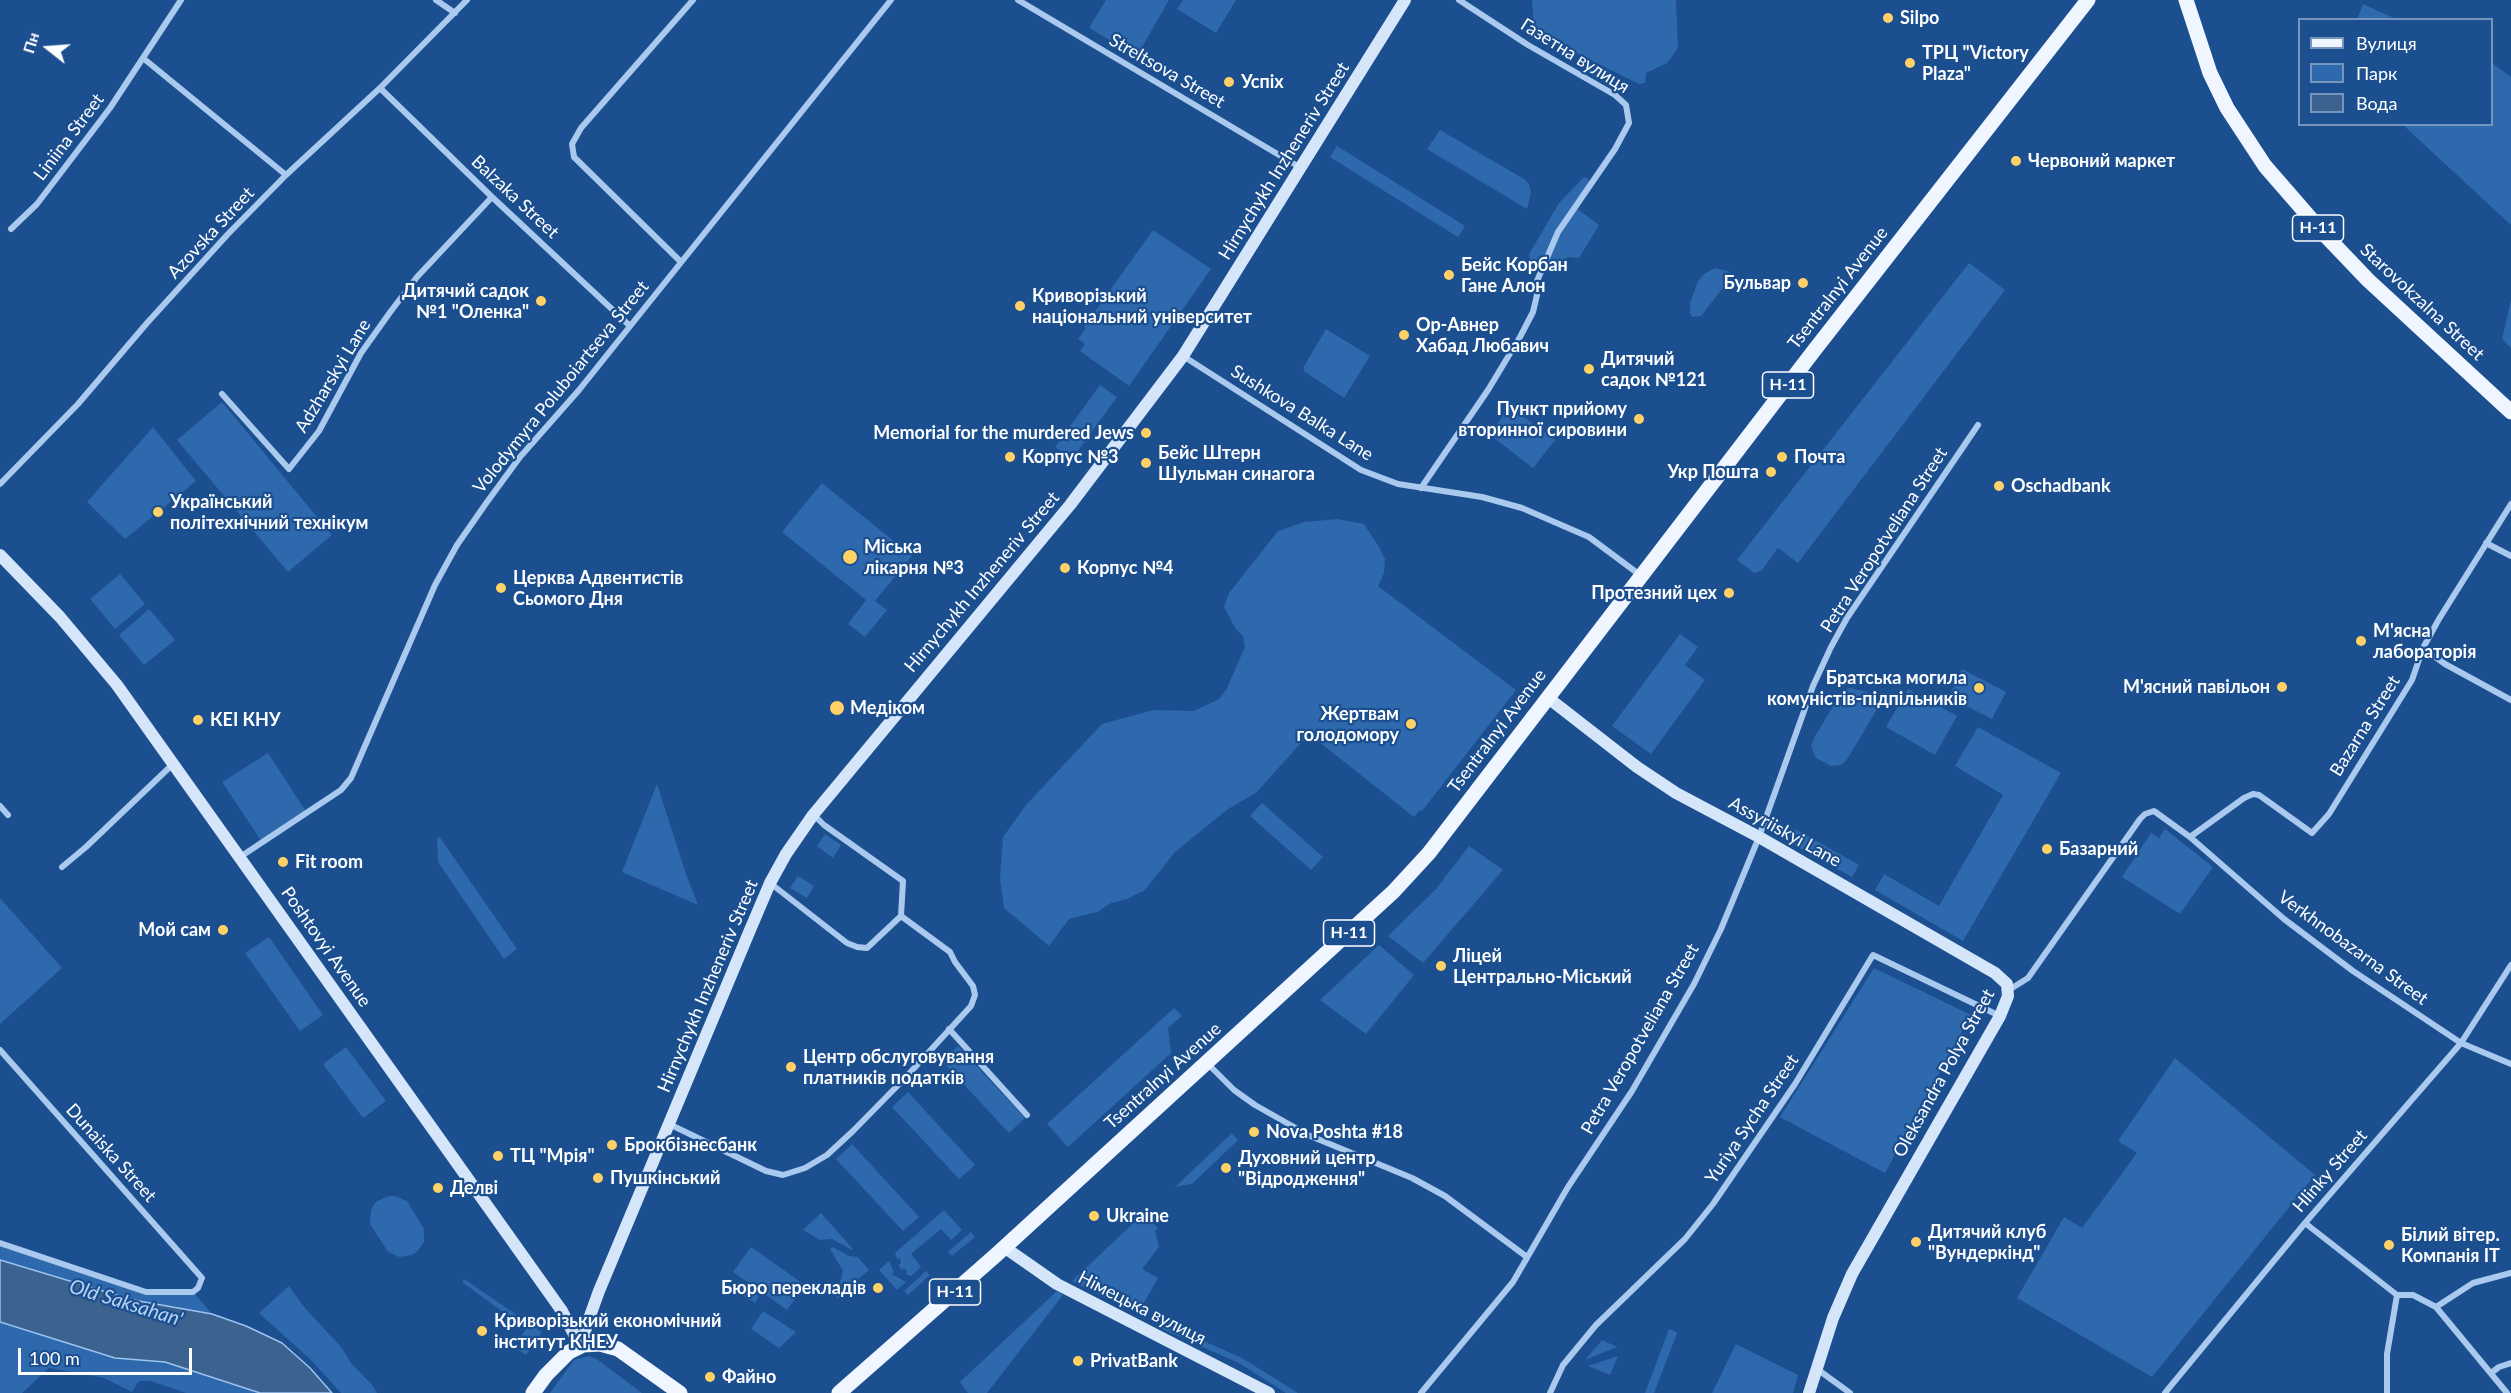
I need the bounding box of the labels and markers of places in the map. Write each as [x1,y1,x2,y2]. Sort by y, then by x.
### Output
place label: Silpo [1900,7,1939,29]
marker: Silpo [1881,11,1895,25]
place label: ТРЦ "Victory Plaza" [1922,42,2029,84]
marker: ТРЦ "Victory Plaza" [1903,56,1917,70]
place label: Успіх [1241,71,1284,93]
marker: Успіх [1222,75,1236,89]
place label: Червоний маркет [2028,150,2175,172]
marker: Червоний маркет [2009,154,2023,168]
place label: Бейс Корбан Гане Алон [1461,254,1568,296]
marker: Бейс Корбан Гане Алон [1442,268,1456,282]
place label: Бульвар [1724,272,1791,294]
marker: Бульвар [1796,276,1810,290]
place label: Дитячий садок №1 "Оленка" [402,280,529,322]
place label: Криворізький національний університет [1032,285,1252,328]
marker: Дитячий садок №1 "Оленка" [534,294,548,308]
marker: Криворізький національний університет [1013,299,1027,313]
place label: Ор-Авнер Хабад Любавич [1416,314,1549,356]
marker: Ор-Авнер Хабад Любавич [1397,328,1411,342]
place label: Дитячий садок №121 [1601,348,1707,391]
marker: Дитячий садок №121 [1582,362,1596,376]
place label: Пункт прийому вторинної сировини [1458,398,1627,440]
marker: Пункт прийому вторинної сировини [1632,412,1646,426]
place label: Memorial for the murdered Jews [873,422,1134,444]
marker: Memorial for the murdered Jews [1139,426,1153,440]
place label: Бейс Штерн Шульман синагога [1158,442,1315,484]
place label: Корпус №3 [1022,446,1118,468]
place label: Почта [1794,446,1845,468]
marker: Корпус №3 [1003,450,1017,464]
marker: Почта [1775,450,1789,464]
marker: Бейс Штерн Шульман синагога [1139,456,1153,470]
place label: Укр Пошта [1668,461,1759,483]
marker: Укр Пошта [1764,465,1778,479]
place label: Oschadbank [2011,475,2111,497]
marker: Oschadbank [1992,479,2006,493]
place label: Український політехнічний технікум [170,491,368,534]
marker: Український політехнічний технікум [151,505,165,519]
place label: Міська лікарня №3 [864,536,964,578]
marker: Міська лікарня №3 [841,548,859,566]
place label: Корпус №4 [1077,557,1173,579]
marker: Корпус №4 [1058,561,1072,575]
place label: Церква Адвентистів Сьомого Дня [513,567,683,610]
marker: Церква Адвентистів Сьомого Дня [494,581,508,595]
place label: Протезний цех [1591,582,1717,604]
marker: Протезний цех [1722,586,1736,600]
place label: М'ясна лабораторія [2373,620,2476,662]
marker: М'ясна лабораторія [2354,634,2368,648]
place label: Братська могила комуністів-підпільників [1767,667,1967,710]
place label: М'ясний павільон [2123,676,2270,698]
marker: М'ясний павільон [2275,680,2289,694]
marker: Братська могила комуністів-підпільників [1972,681,1986,695]
place label: Медіком [850,697,925,719]
marker: Медіком [828,699,846,717]
place label: Жертвам голодомору [1296,703,1399,746]
place label: КЕІ КНУ [210,709,281,731]
marker: КЕІ КНУ [191,713,205,727]
marker: Жертвам голодомору [1404,717,1418,731]
place label: Базарний [2059,838,2138,860]
marker: Базарний [2040,842,2054,856]
place label: Fit room [295,851,363,873]
marker: Fit room [276,855,290,869]
place label: Мой сам [138,919,211,941]
marker: Мой сам [216,923,230,937]
place label: Ліцей Центрально-Міський [1453,945,1632,988]
marker: Ліцей Центрально-Міський [1434,959,1448,973]
place label: Центр обслуговування платників податків [803,1046,994,1088]
marker: Центр обслуговування платників податків [784,1060,798,1074]
place label: Nova Poshta #18 [1266,1121,1403,1143]
marker: Nova Poshta #18 [1247,1125,1261,1139]
place label: Брокбізнесбанк [624,1134,757,1156]
marker: Брокбізнесбанк [605,1138,619,1152]
place label: ТЦ "Мрія" [510,1145,595,1167]
place label: Духовний центр "Відродження" [1238,1147,1375,1190]
marker: ТЦ "Мрія" [491,1149,505,1163]
marker: Духовний центр "Відродження" [1219,1161,1233,1175]
place label: Пушкінський [610,1167,720,1189]
marker: Пушкінський [591,1171,605,1185]
place label: Делві [450,1177,498,1199]
marker: Делві [431,1181,445,1195]
place label: Ukraine [1106,1205,1169,1227]
marker: Ukraine [1087,1209,1101,1223]
place label: Дитячий клуб "Вундеркінд" [1928,1221,2046,1264]
place label: Білий вітер. Компанія ІТ [2401,1224,2500,1266]
marker: Дитячий клуб "Вундеркінд" [1909,1235,1923,1249]
marker: Білий вітер. Компанія ІТ [2382,1238,2396,1252]
place label: Бюро перекладів [721,1277,866,1299]
marker: Бюро перекладів [871,1281,885,1295]
place label: Криворізький економічний інститут КНЕУ [494,1310,721,1352]
marker: Криворізький економічний інститут КНЕУ [475,1324,489,1338]
place label: PrivatBank [1090,1350,1178,1372]
marker: PrivatBank [1071,1354,1085,1368]
place label: Файно [722,1366,776,1388]
marker: Файно [703,1370,717,1384]

